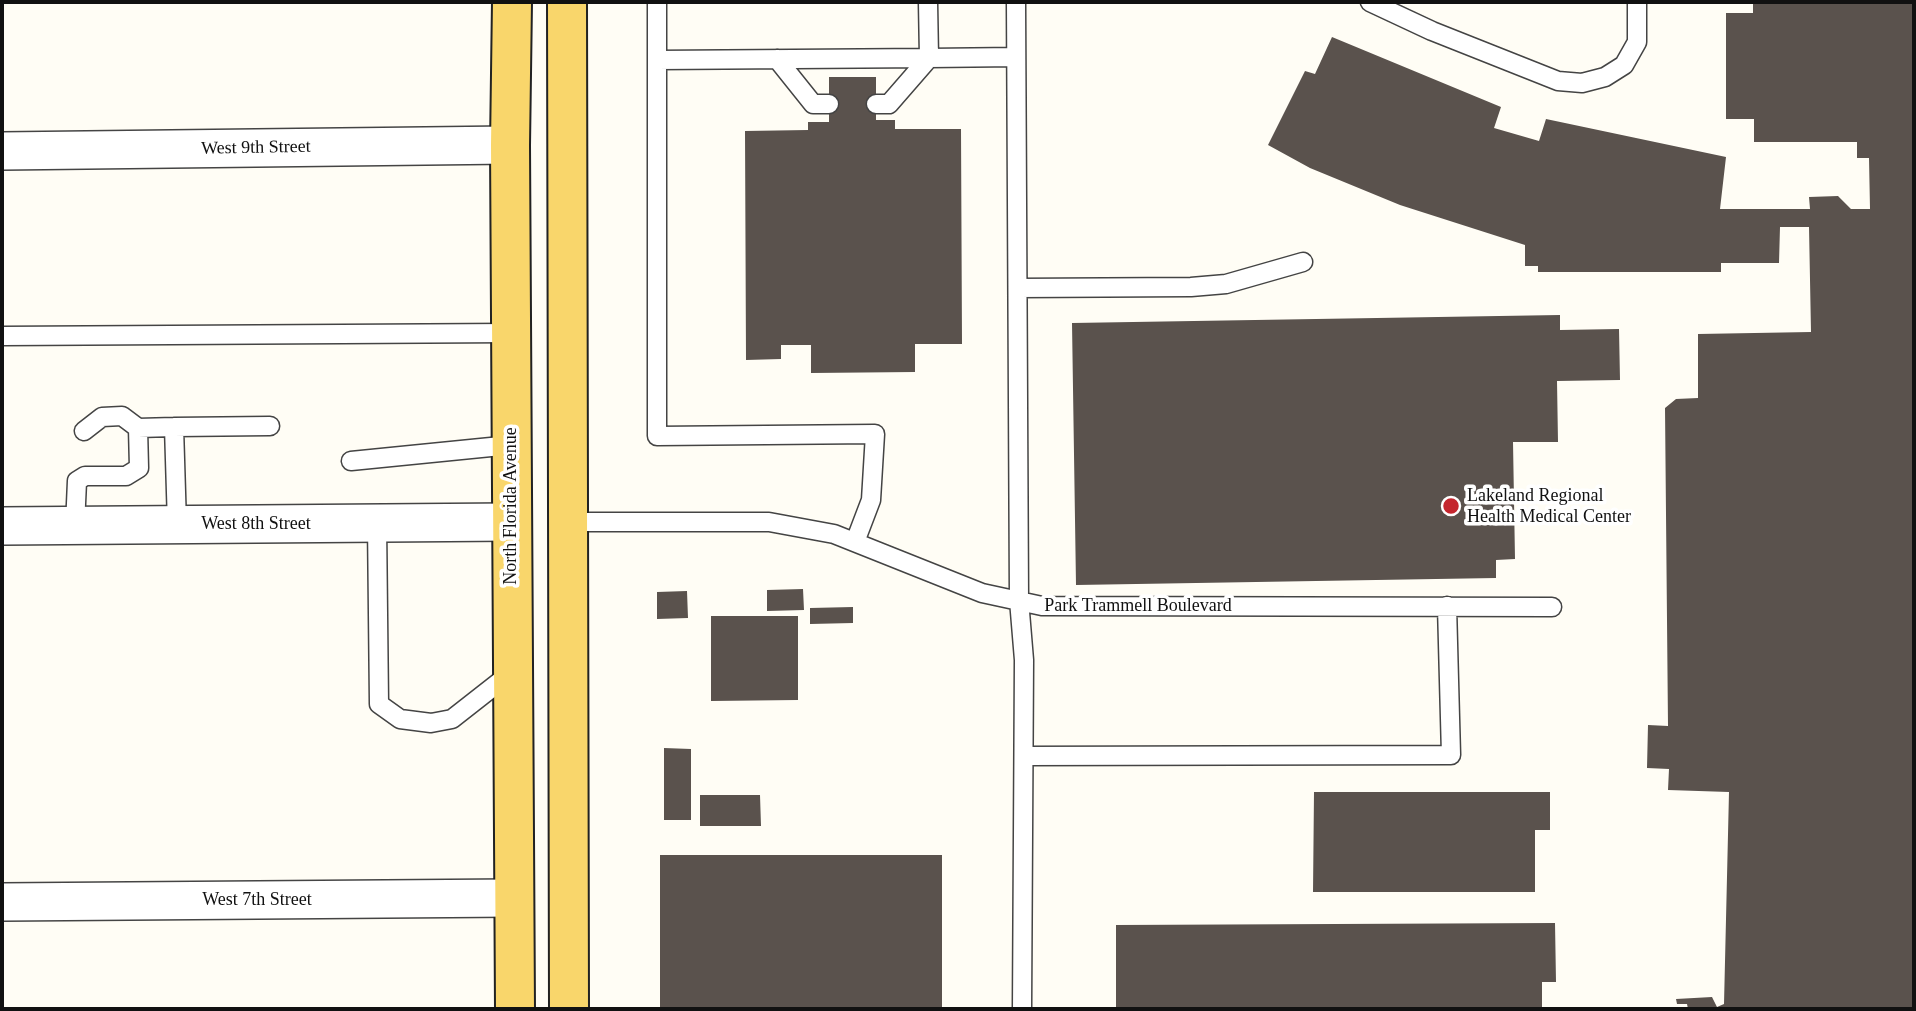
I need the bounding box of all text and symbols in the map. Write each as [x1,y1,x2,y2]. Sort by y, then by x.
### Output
street label: West 9th Street [201,136,311,160]
street label: North Florida Avenue [500,427,522,585]
place label: Lakeland Regional Health Medical Center [1467,485,1631,528]
marker: Lakeland Regional Health Medical Center [1441,496,1461,516]
street label: West 8th Street [201,513,311,535]
street label: Park Trammell Boulevard [1044,595,1232,617]
street label: West 7th Street [202,889,312,911]

